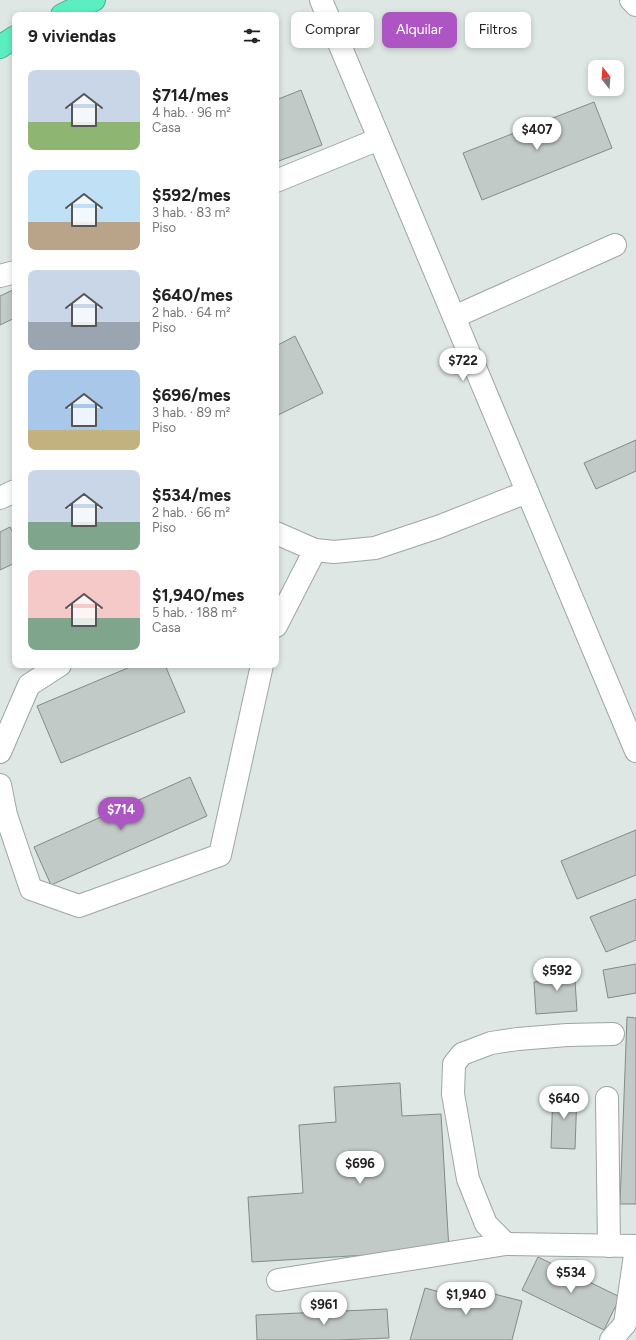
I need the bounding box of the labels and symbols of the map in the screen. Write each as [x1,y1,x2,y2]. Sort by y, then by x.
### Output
north arrow [588,60,624,96]
pin: $407 [513,117,561,151]
pin: $722 [439,348,487,382]
pin: $714 [97,797,145,831]
pin: $592 [533,958,581,992]
pin: $640 [540,1086,588,1120]
pin: $696 [336,1151,384,1185]
pin: $534 [547,1260,595,1294]
pin: $1,940 [433,1282,499,1316]
pin: $961 [300,1292,348,1326]

